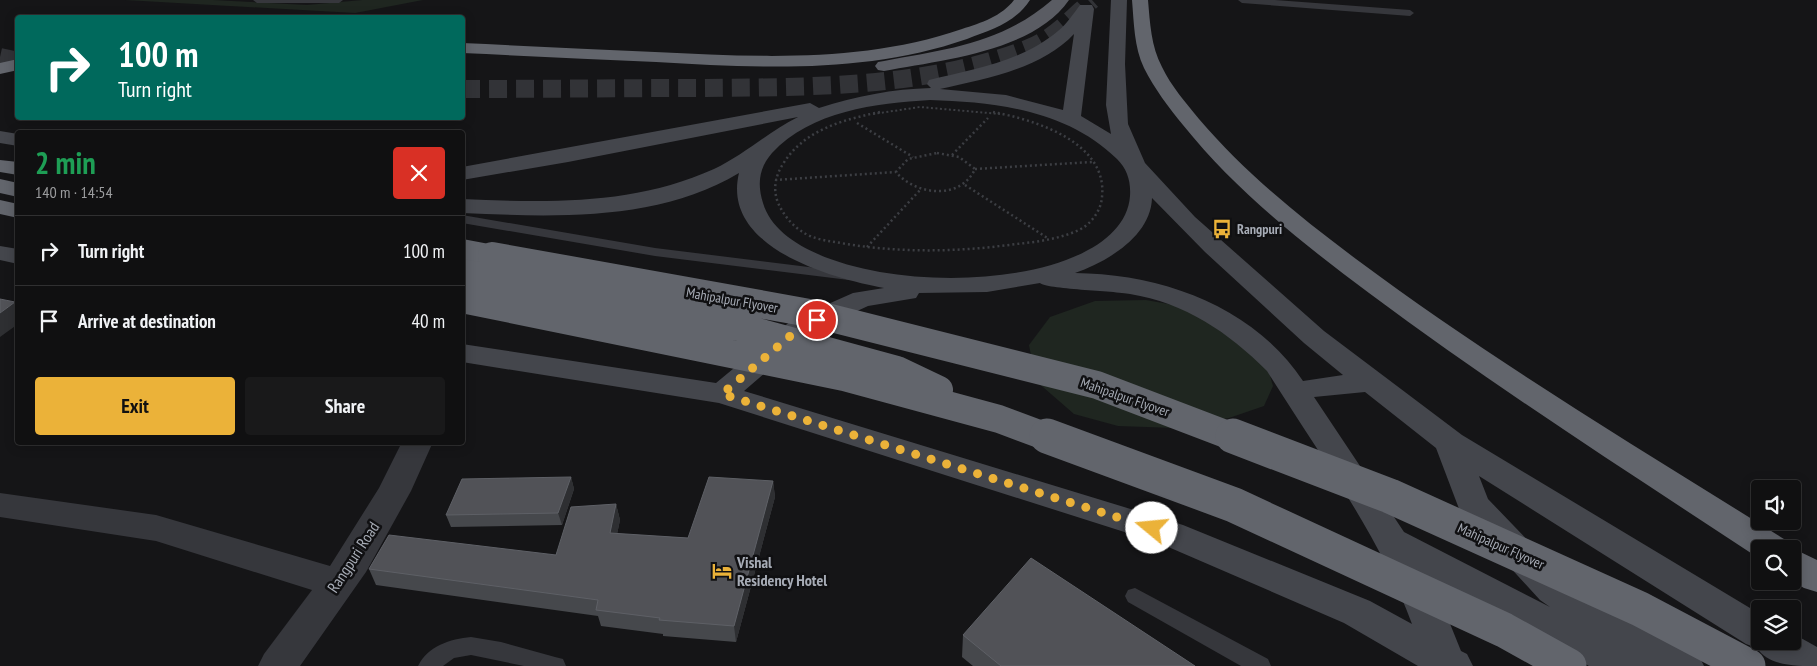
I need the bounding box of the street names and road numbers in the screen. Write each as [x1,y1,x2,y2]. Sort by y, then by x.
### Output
street label: Mahipalpur Flyover [685,283,779,317]
street label: Mahipalpur Flyover [1078,373,1172,421]
street label: Rangpuri Road [323,518,383,596]
street label: Mahipalpur Flyover [1455,519,1547,573]

